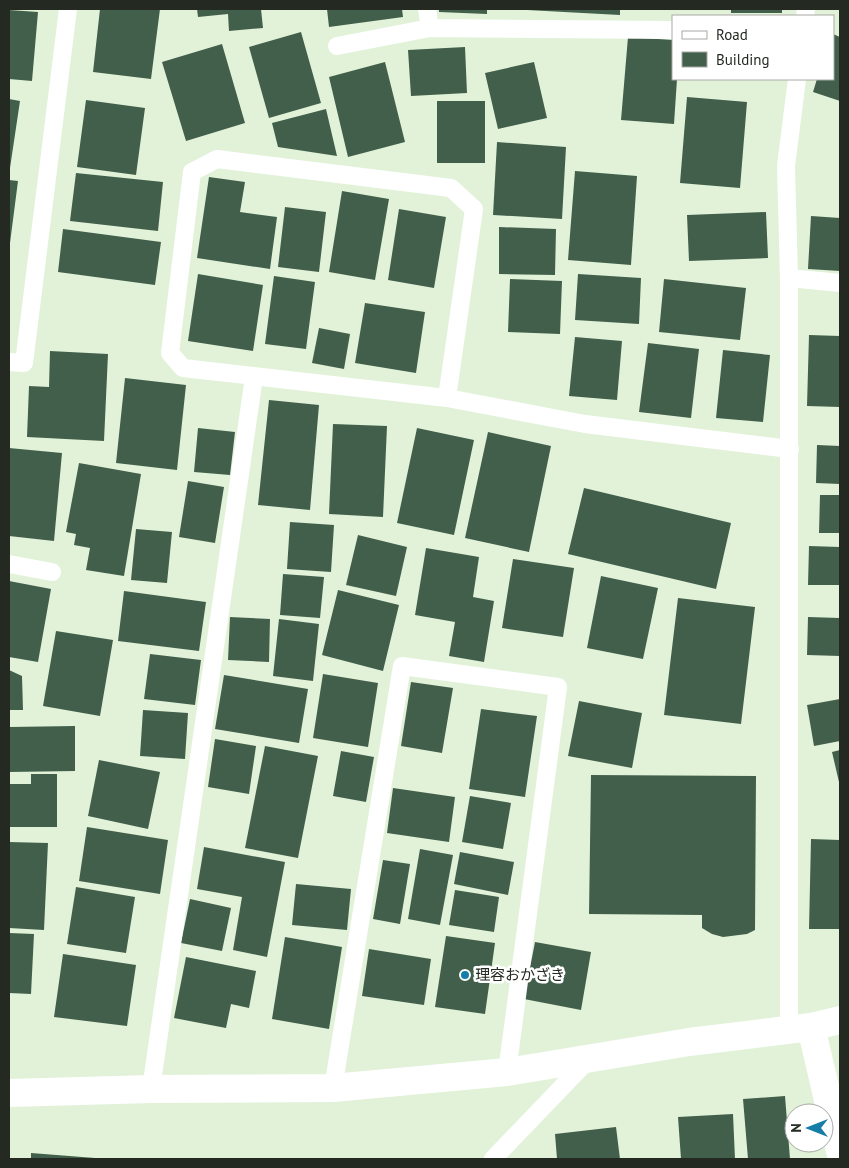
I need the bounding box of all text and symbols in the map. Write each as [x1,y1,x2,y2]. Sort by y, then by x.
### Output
legend [672,15,834,80]
text: Road [716,25,748,44]
text: Building [716,50,770,69]
place label: 理容おかざき [475,965,565,984]
marker: 理容おかざき [459,969,471,981]
north arrow [784,1103,834,1153]
text: N [787,1123,805,1133]

